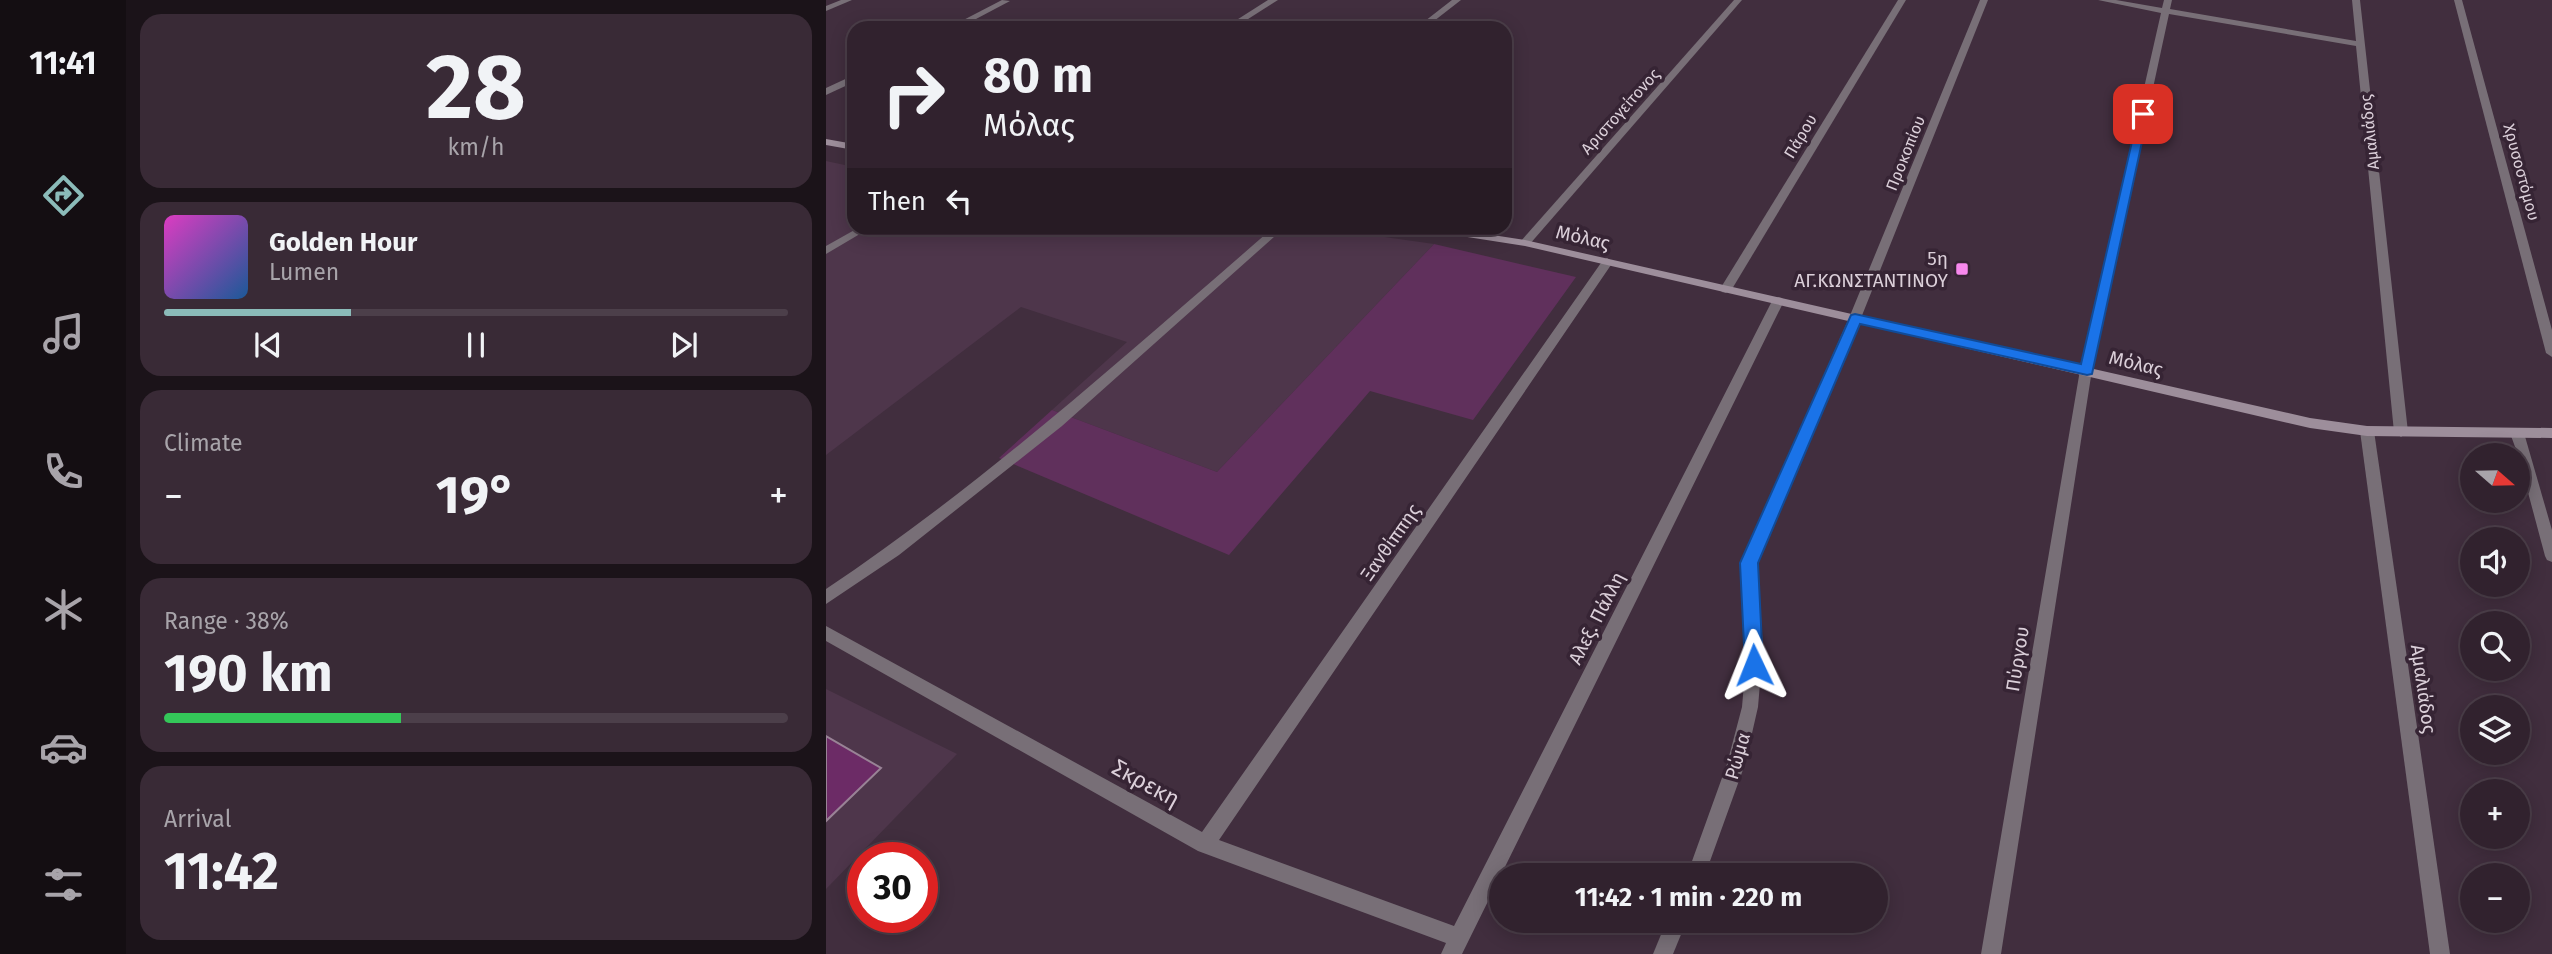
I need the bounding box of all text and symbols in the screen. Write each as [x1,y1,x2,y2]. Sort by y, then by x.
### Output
text: 28 [426,33,526,142]
text: 11:41 [29,44,97,82]
text: 80 m [983,46,1093,105]
icon: right [868,49,959,140]
street label: Αριστογείτονος [1577,64,1664,158]
pin [2113,84,2173,144]
street label: Αμαλιάδος [2356,93,2383,171]
icon: arrive [2124,95,2162,133]
text: Μόλας [983,106,1075,144]
street label: Πάρου [1780,111,1821,162]
street label: Προκοπίου [1882,113,1929,194]
street label: Χρυσοστόμου [2499,122,2544,223]
text: km/h [448,133,504,161]
icon: directions [39,171,88,220]
icon: left [940,182,978,220]
text: Then [868,186,926,217]
street label: Μόλας [1554,220,1612,255]
text: Golden Hour [269,227,417,258]
place label: 5η ΑΓ.ΚΩΝΣΤΑΝΤΙΝΟΥ [1794,247,1949,292]
text: Lumen [269,258,339,286]
marker: 5η ΑΓ.ΚΩΝΣΤΑΝΤΙΝΟΥ [1954,261,1970,277]
icon: music [39,309,88,358]
icon: previous [249,326,287,364]
icon: pause [457,326,495,364]
icon: next [665,326,703,364]
street label: Μόλας [2107,346,2165,381]
text: Climate [164,429,243,457]
north arrow [2460,443,2530,513]
map controls [2460,443,2530,933]
icon: phone [39,447,88,496]
text: 19° [436,464,516,527]
text: − [164,473,183,519]
text: + [769,473,788,519]
street label: Ξανθίππης [1356,499,1425,585]
button: sound [2460,527,2530,597]
street label: Αλεξ. Πάλλη [1563,568,1630,668]
icon: climate [39,585,88,634]
text: Range · 38% [164,607,289,635]
button: search [2460,611,2530,681]
street label: Πύργου [2001,625,2034,693]
position arrow [1717,628,1791,702]
text: 190 km [164,642,333,705]
street label: Αμαλιάδος [2406,643,2441,735]
button: layers [2460,695,2530,765]
icon: car [39,723,88,772]
street label: Ρώμα [1720,730,1755,782]
street label: Σκρεκη [1107,753,1185,813]
button: + [2460,779,2530,849]
text: Arrival [164,805,231,833]
text: 11:42 [164,840,279,903]
speed limit sign: 30 [847,842,938,933]
icon: filters [39,860,88,909]
button: − [2460,863,2530,933]
text: 11:42 · 1 min · 220 m [1575,882,1802,913]

